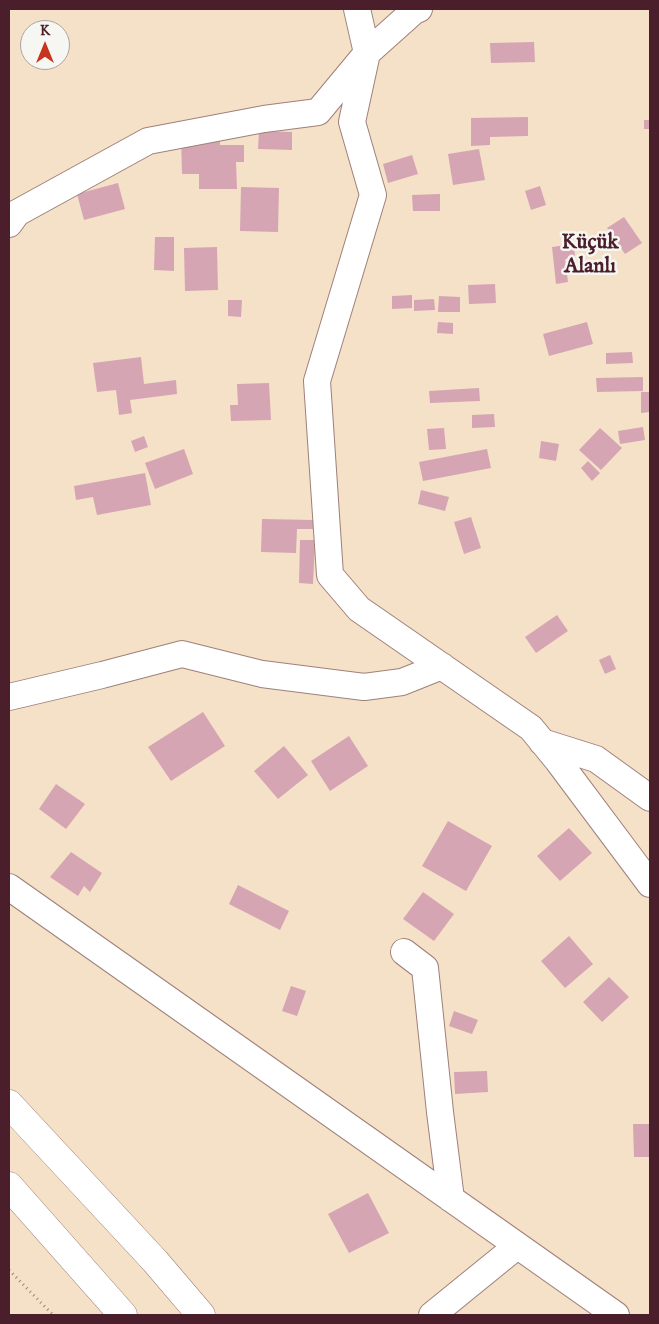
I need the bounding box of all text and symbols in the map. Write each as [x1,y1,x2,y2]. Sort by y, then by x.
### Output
north arrow [20,20,70,70]
text: K [40,22,50,40]
district label: Küçük Alanlı [561,231,619,281]

